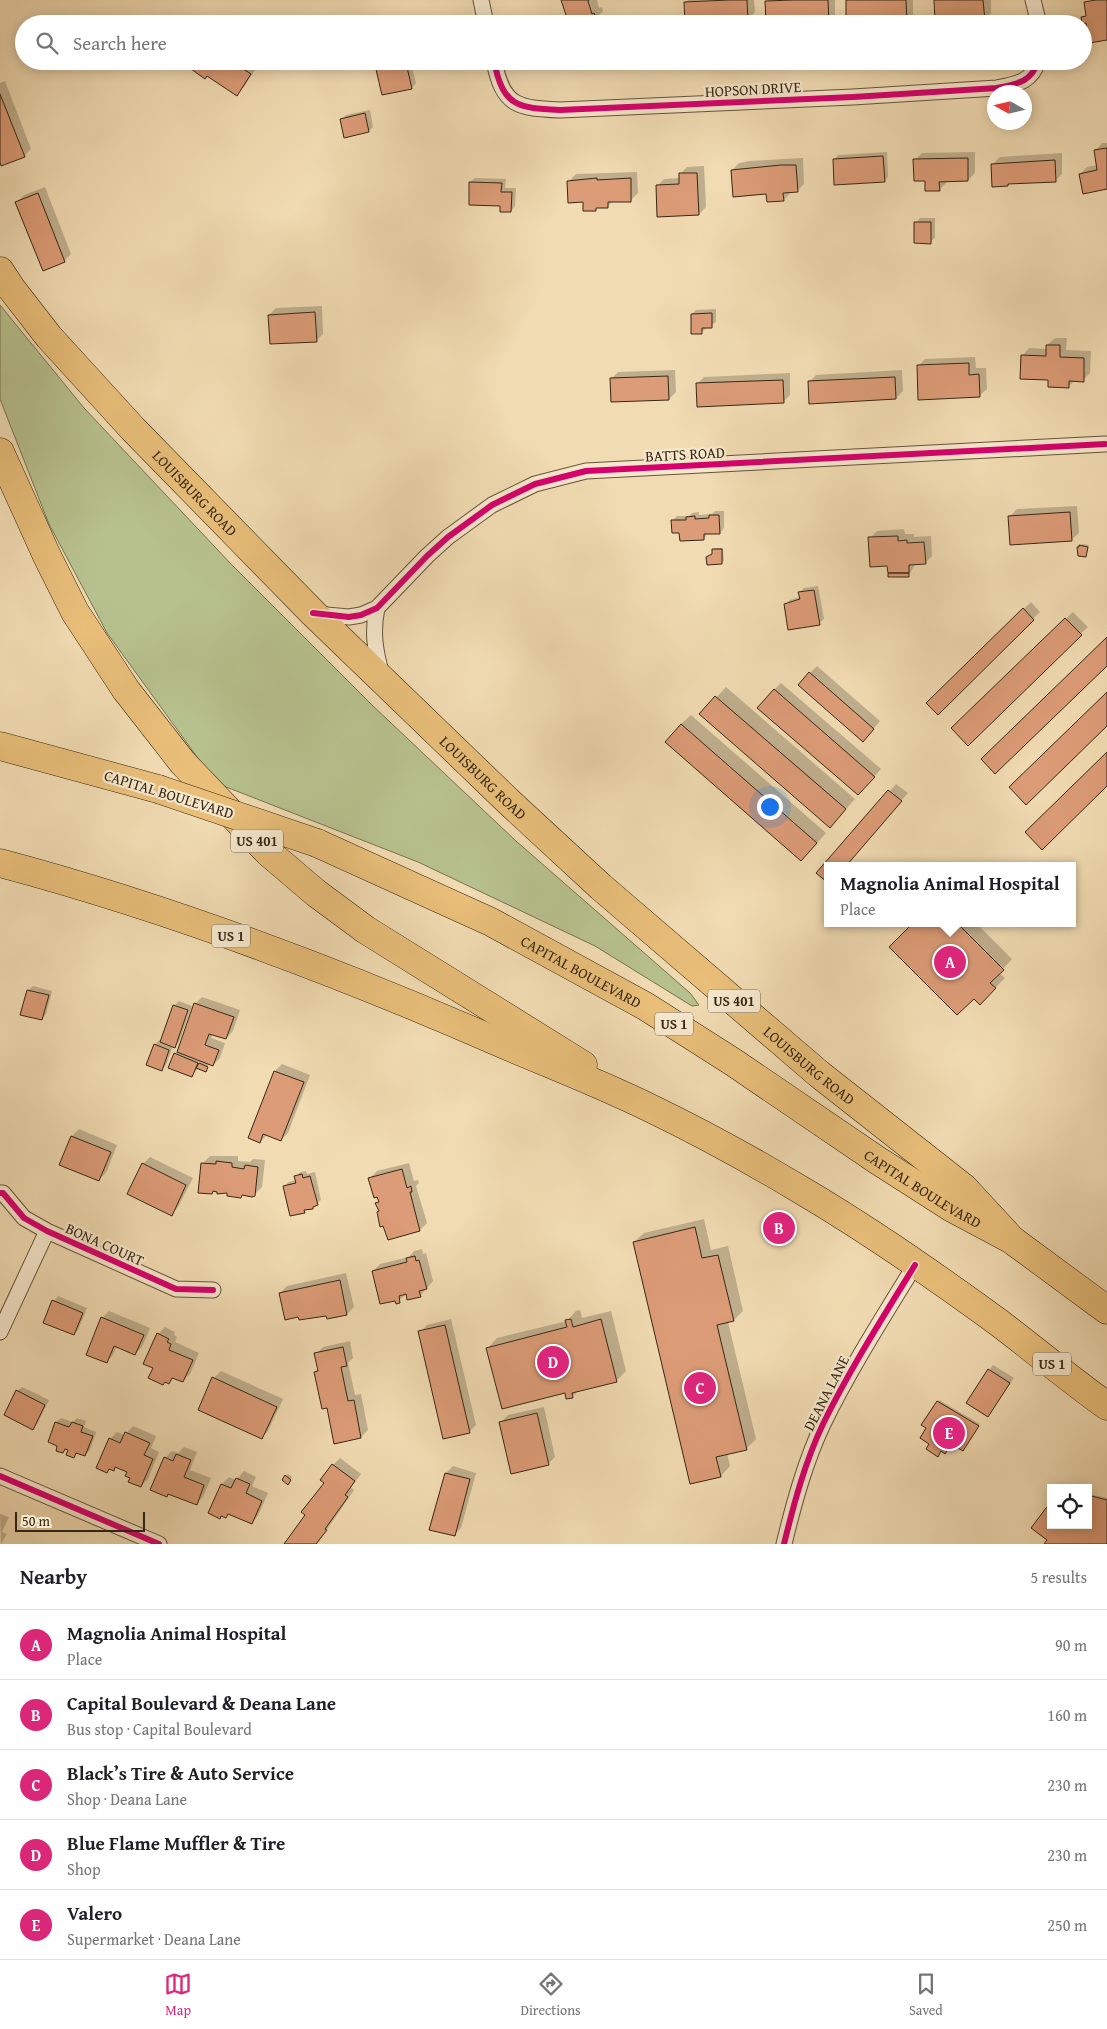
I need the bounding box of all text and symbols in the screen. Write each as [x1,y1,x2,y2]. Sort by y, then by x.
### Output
search box [15,15,1092,70]
icon: search [33,29,61,57]
text: Search here [73,29,167,57]
street label: HOPSON DRIVE [704,76,802,102]
north arrow [987,85,1032,130]
street label: BATTS ROAD [645,441,725,467]
street label: LOUISBURG ROAD [148,445,242,540]
street label: LOUISBURG ROAD [435,731,532,824]
street label: CAPITAL BOULEVARD [102,764,236,824]
your location [757,794,783,820]
road number: US 401 [231,829,283,852]
popup [824,862,1076,927]
text: Magnolia Animal Hospital [840,869,1060,897]
text: Place [840,897,876,921]
road number: US 1 [212,924,250,948]
street label: CAPITAL BOULEVARD [517,930,645,1013]
pin: A [934,943,966,981]
road number: US 401 [708,989,760,1012]
road number: US 1 [655,1012,693,1036]
street label: LOUISBURG ROAD [759,1021,860,1109]
street label: CAPITAL BOULEVARD [860,1144,985,1232]
pin: B [763,1209,795,1247]
street label: BONA COURT [62,1217,148,1271]
pin: D [537,1343,569,1381]
street label: DEANA LANE [798,1351,854,1434]
road number: US 1 [1033,1352,1071,1376]
pin: C [684,1369,716,1407]
pin: E [933,1414,965,1452]
map controls [1047,1484,1092,1529]
button: locate [1047,1484,1092,1529]
scale bar [15,1509,145,1532]
text: 50 m [22,1511,50,1531]
text: Nearby [20,1561,87,1592]
text: 5 results [1030,1565,1087,1589]
text: Magnolia Animal Hospital [67,1619,286,1647]
text: A [31,1633,41,1657]
text: 90 m [1055,1633,1087,1657]
text: Place [67,1647,102,1671]
text: Capital Boulevard & Deana Lane [67,1689,336,1717]
text: B [31,1703,41,1727]
text: 160 m [1047,1703,1087,1727]
text: Bus stop · Capital Boulevard [67,1717,252,1741]
text: Black’s Tire & Auto Service [67,1759,294,1787]
text: C [31,1773,41,1797]
text: 230 m [1047,1773,1087,1797]
text: Shop · Deana Lane [67,1787,187,1811]
text: Blue Flame Muffler & Tire [67,1829,285,1857]
text: D [31,1843,41,1867]
text: 230 m [1047,1843,1087,1867]
text: Shop [67,1857,101,1881]
text: Valero [67,1899,122,1927]
text: E [32,1913,40,1937]
text: 250 m [1047,1913,1087,1937]
text: Supermarket · Deana Lane [67,1927,241,1951]
tab: Map [164,1970,192,2020]
tab: Directions [520,1970,581,2020]
tab: Saved [909,1970,943,2020]

